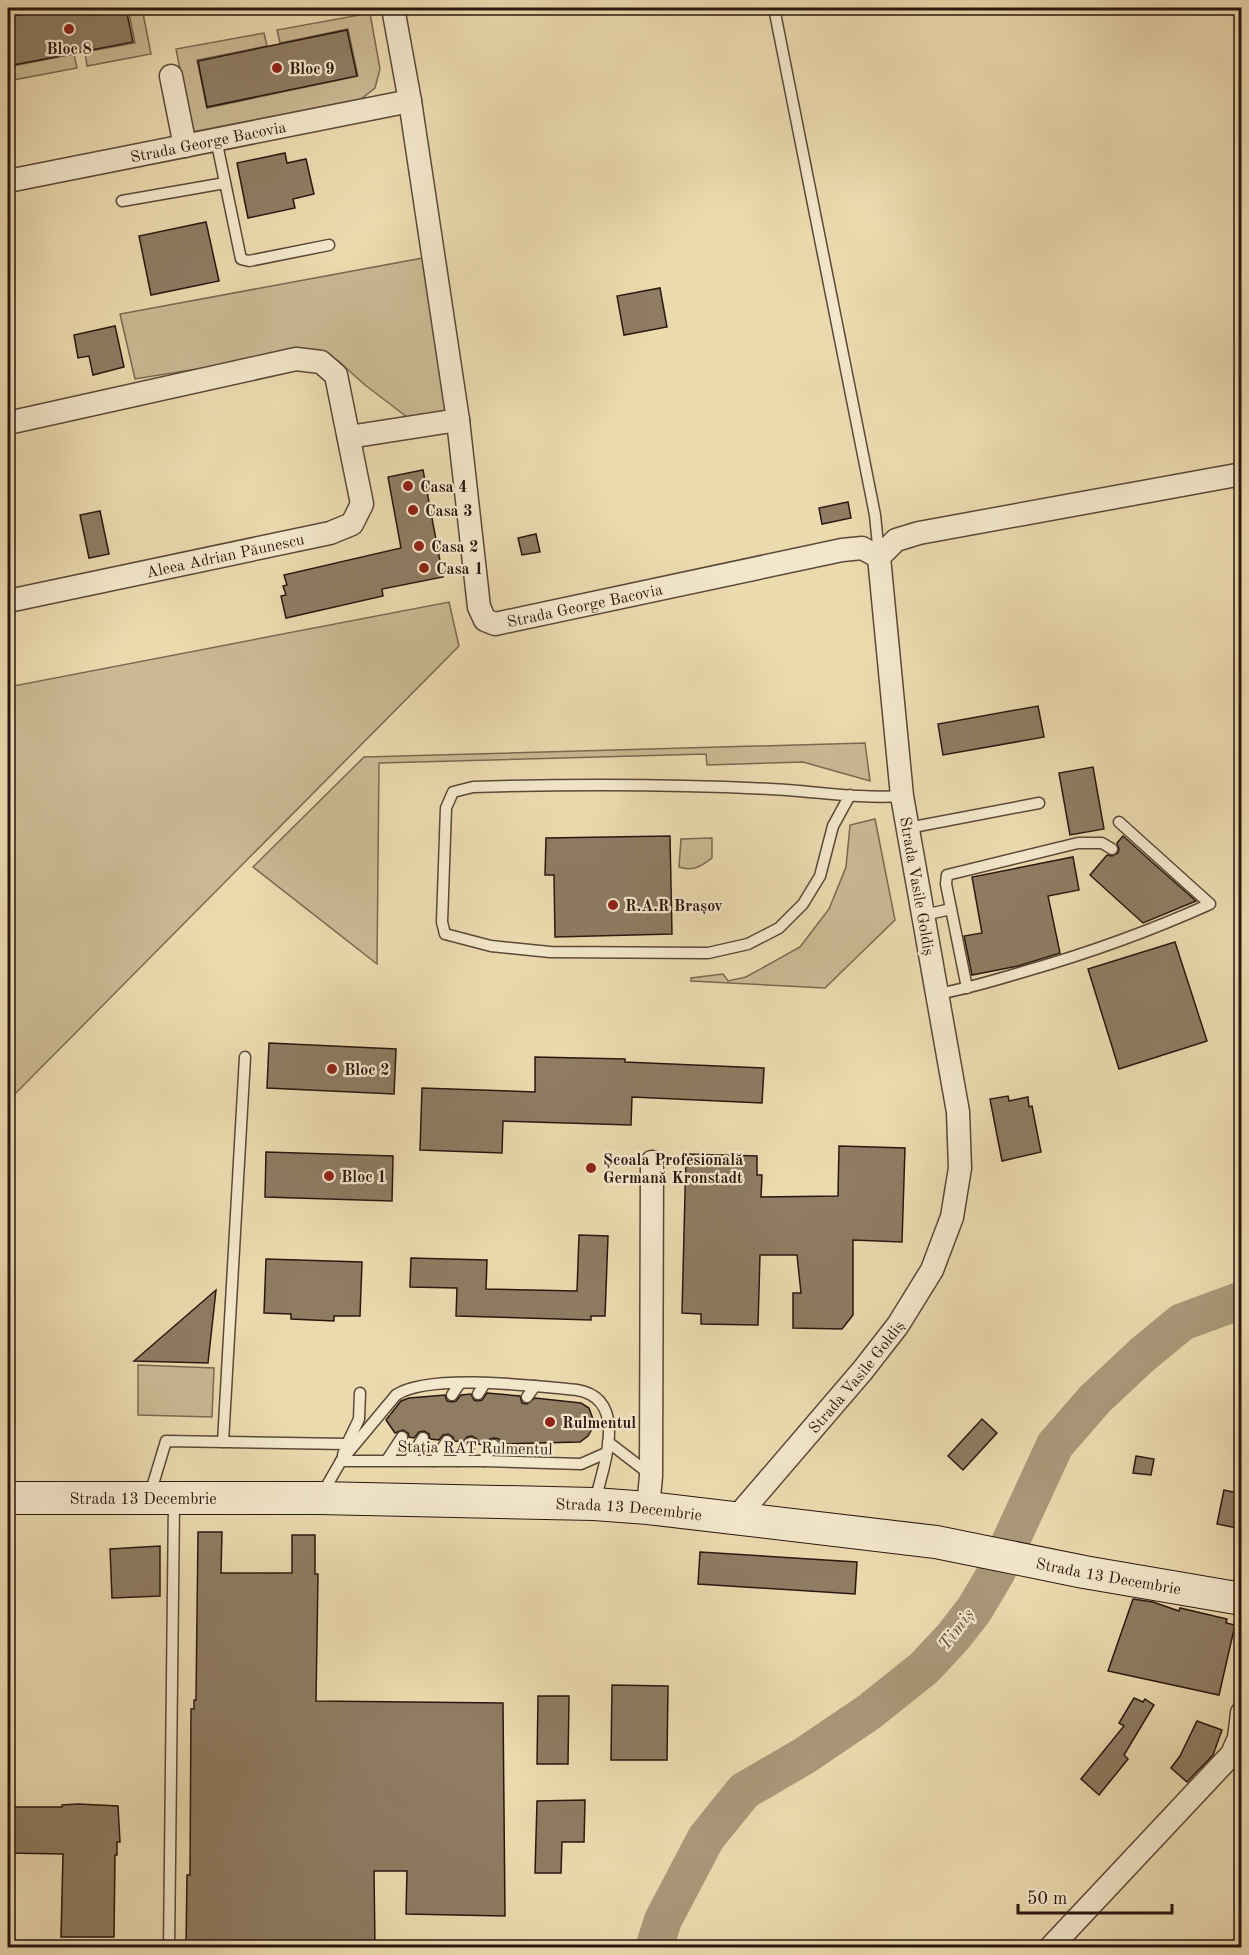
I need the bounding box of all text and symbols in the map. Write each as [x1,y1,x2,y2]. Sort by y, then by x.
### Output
marker: Bloc 8 [62,22,76,36]
place label: Bloc 8 [46,42,92,58]
marker: Bloc 9 [270,61,284,75]
place label: Bloc 9 [289,62,335,78]
street label: Strada George Bacovia [129,120,288,166]
marker: Casa 4 [401,479,415,493]
place label: Casa 4 [420,480,467,496]
marker: Casa 3 [406,503,420,517]
place label: Casa 3 [425,504,472,520]
street label: Aleea Adrian Păunescu [145,532,306,582]
marker: Casa 2 [412,539,426,553]
place label: Casa 2 [431,540,478,556]
marker: Casa 1 [417,561,431,575]
place label: Casa 1 [436,562,483,578]
street label: Strada George Bacovia [506,582,664,631]
street label: Strada Vasile Goldiș [895,816,936,957]
marker: R.A.R Brașov [606,898,620,912]
place label: R.A.R Brașov [625,899,723,915]
marker: Bloc 2 [325,1062,339,1076]
place label: Bloc 2 [344,1063,390,1079]
place label: Școala Profesională Germană Kronstadt [603,1153,743,1187]
marker: Școala Profesională Germană Kronstadt [584,1161,598,1175]
marker: Bloc 1 [322,1169,336,1183]
place label: Bloc 1 [341,1170,387,1186]
street label: Strada Vasile Goldiș [806,1319,909,1437]
marker: Rulmentul [543,1415,557,1429]
place label: Rulmentul [562,1416,636,1432]
street label: Stația RAT Rulmentul [397,1440,553,1459]
street label: Strada 13 Decembrie [69,1492,217,1508]
street label: Strada 13 Decembrie [555,1497,703,1524]
street label: Strada 13 Decembrie [1034,1556,1182,1598]
water label: Timiș [936,1605,979,1654]
scale bar [1018,1877,1172,1915]
text: 50 m [1027,1890,1067,1908]

